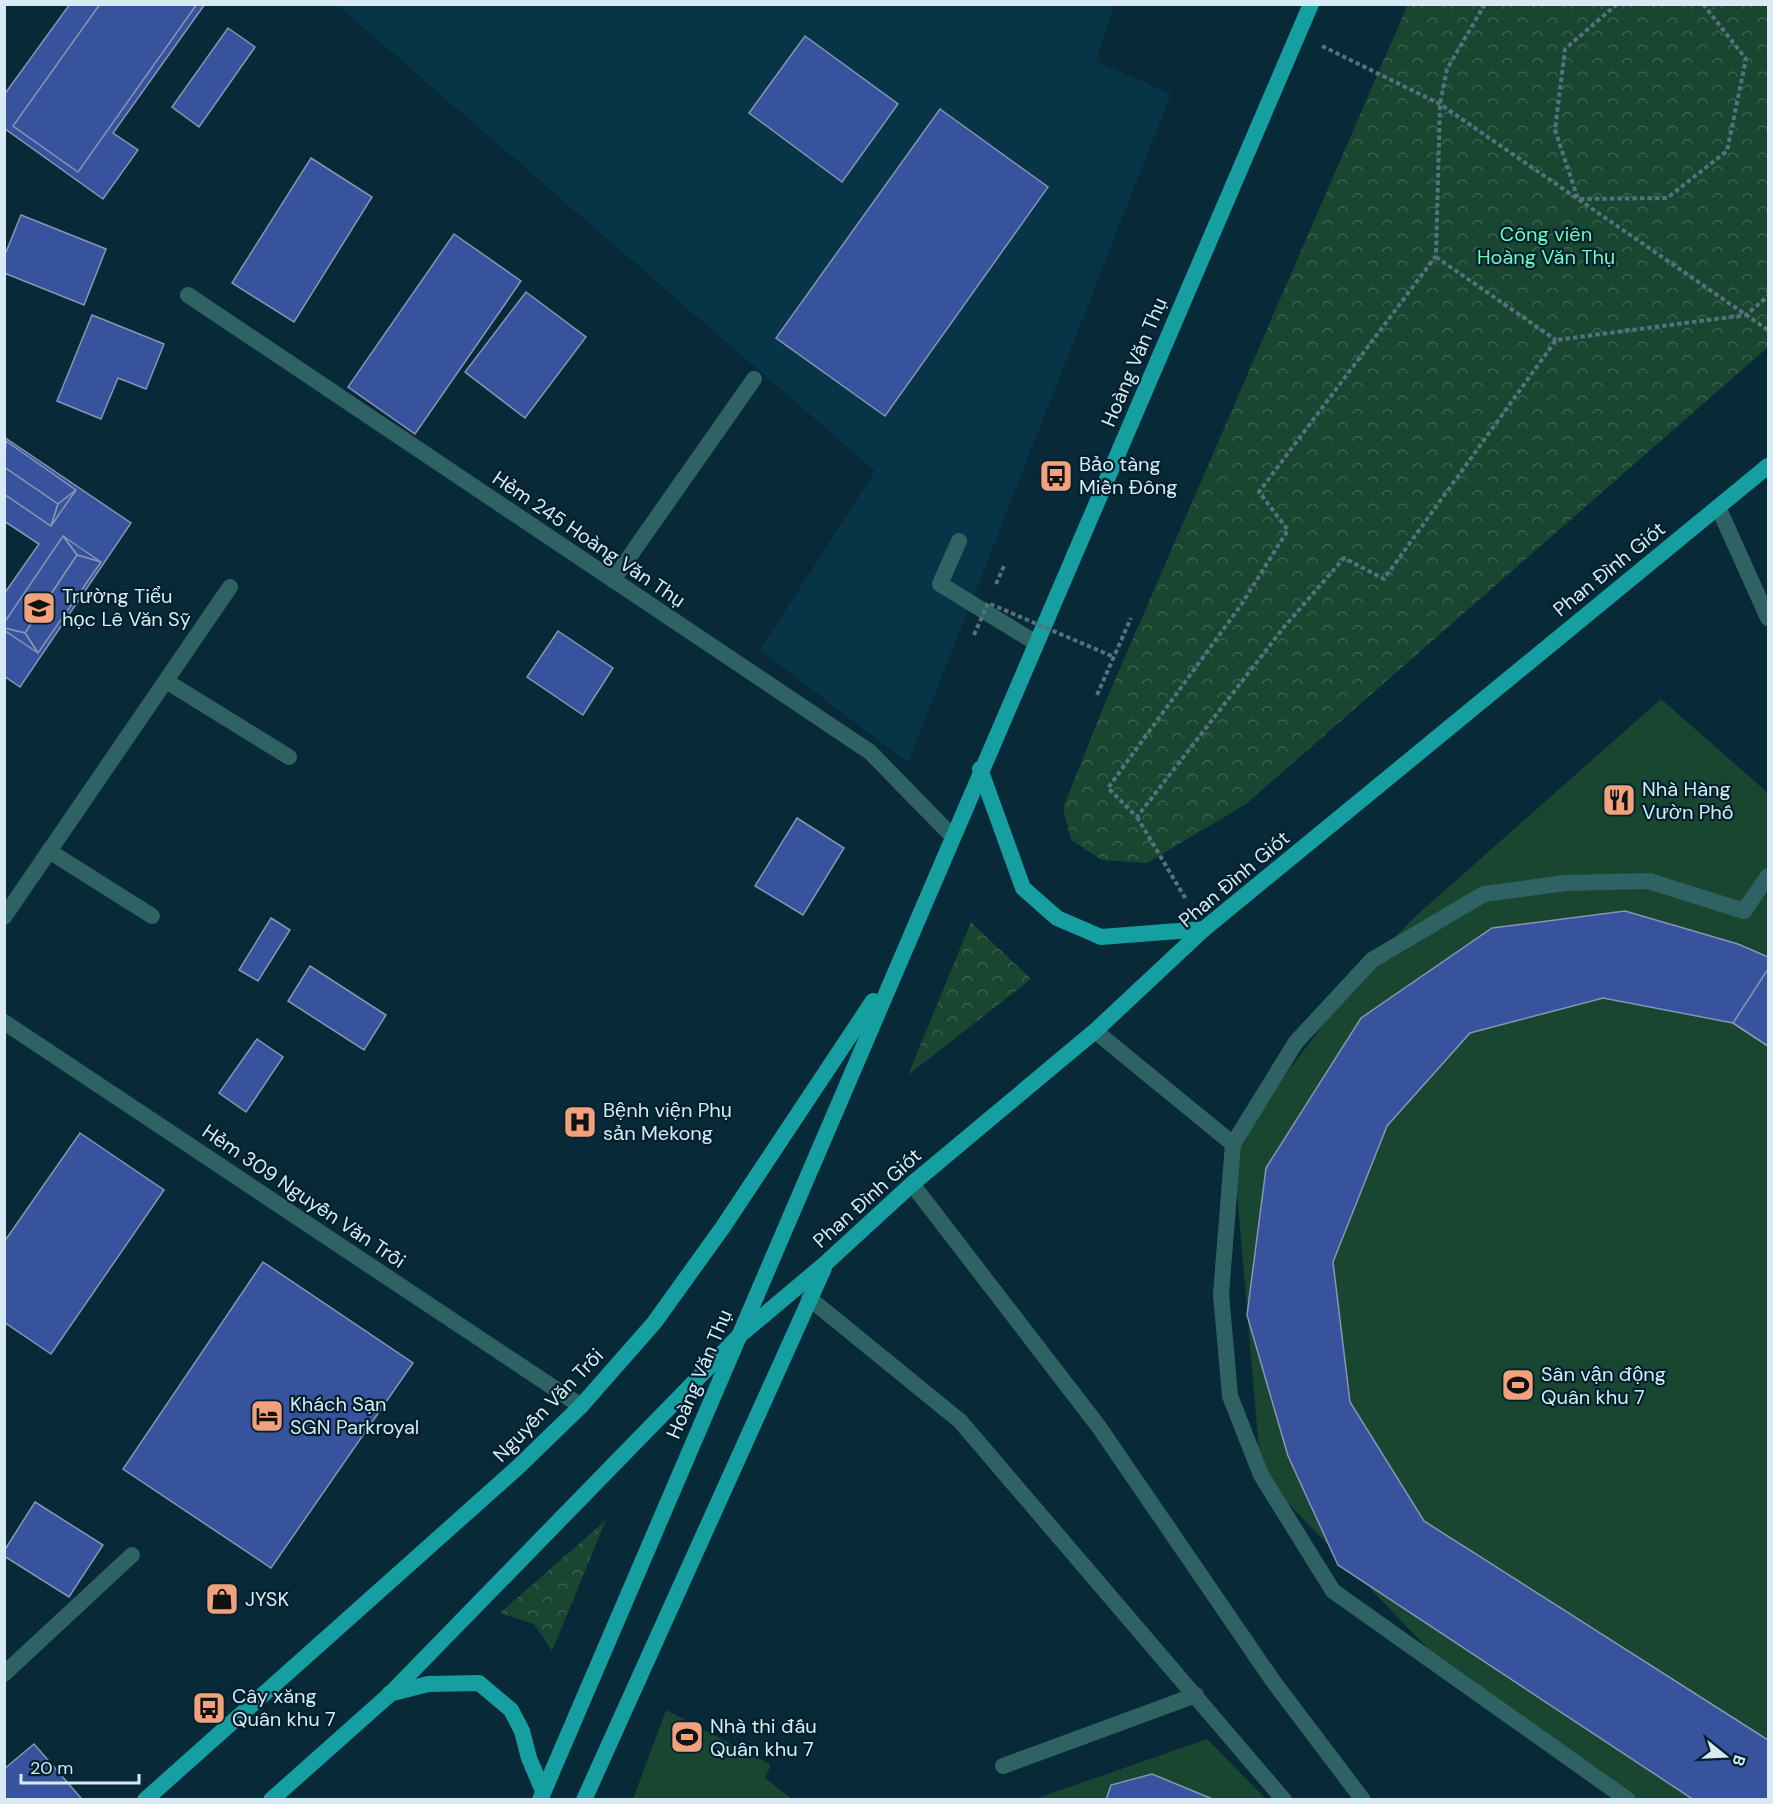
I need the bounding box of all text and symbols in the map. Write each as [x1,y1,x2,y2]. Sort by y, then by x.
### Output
park label: Công viên Hoàng Văn Thụ [1477,221,1615,270]
street label: Hoàng Văn Thụ [1095,293,1173,431]
place label: Bảo tàng Miền Đông [1079,451,1177,500]
bus stop icon: Bảo tàng Miền Đông [1038,458,1074,494]
street label: Hẻm 245 Hoàng Văn Thụ [488,465,690,613]
street label: Phan Đình Giót [1548,516,1671,622]
place label: Trường Tiểu học Lê Văn Sỹ [62,583,191,632]
school or university icon: Trường Tiểu học Lê Văn Sỹ [21,590,57,626]
place label: Nhà Hàng Vườn Phố [1642,776,1734,825]
restaurant icon: Nhà Hàng Vườn Phố [1601,782,1637,818]
street label: Phan Đình Giót [1173,825,1295,933]
place label: Bệnh viện Phụ sản Mekong [603,1097,732,1146]
hospital icon: Bệnh viện Phụ sản Mekong [562,1104,598,1140]
street label: Hẻm 309 Nguyễn Văn Trỗi [197,1118,411,1274]
street label: Phan Đình Giót [807,1142,927,1253]
street label: Hoàng Văn Thụ [660,1305,738,1443]
street label: Nguyễn Văn Trỗi [487,1343,609,1467]
place label: Sân vận động Quân khu 7 [1541,1361,1666,1410]
sports icon: Sân vận động Quân khu 7 [1500,1367,1536,1403]
place label: Khách Sạn SGN Parkroyal [290,1391,419,1440]
hotel icon: Khách Sạn SGN Parkroyal [249,1398,285,1434]
shop icon: JYSK [204,1581,240,1617]
place label: JYSK [245,1586,289,1612]
place label: Cây xăng Quân khu 7 [232,1683,336,1732]
bus stop icon: Cây xăng Quân khu 7 [191,1690,227,1726]
place label: Nhà thi đấu Quân khu 7 [710,1713,817,1762]
sports icon: Nhà thi đấu Quân khu 7 [669,1719,705,1755]
north arrow [1695,1726,1755,1786]
scale bar [21,1747,140,1785]
text: B [1727,1752,1750,1769]
text: 20 m [30,1756,73,1780]

